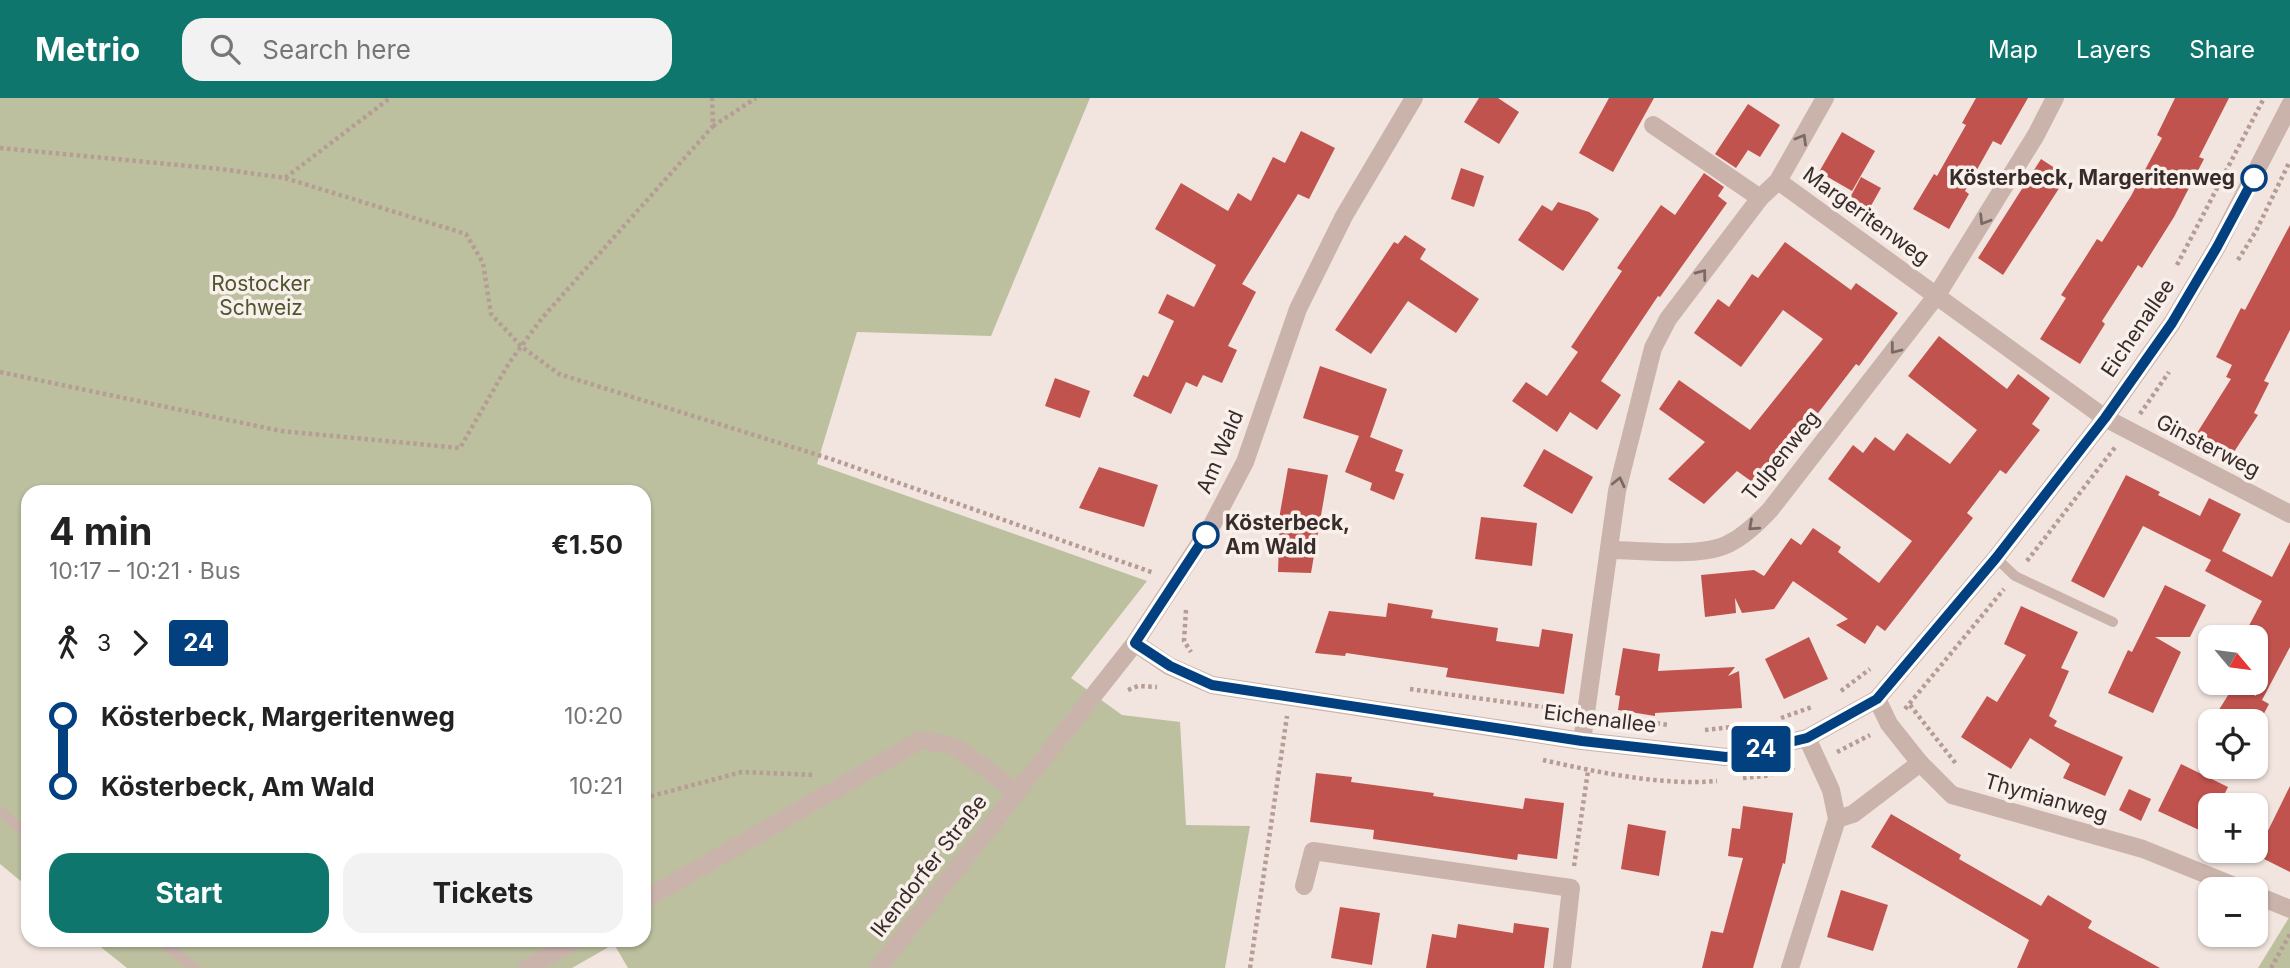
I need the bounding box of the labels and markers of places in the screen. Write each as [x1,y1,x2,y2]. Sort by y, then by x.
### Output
place label: Kösterbeck, Margeritenweg [1949,165,2235,190]
marker: Kösterbeck, Margeritenweg [2241,165,2267,191]
place label: Kösterbeck, Am Wald [1225,510,1350,559]
marker: Kösterbeck, Am Wald [1193,522,1219,548]

